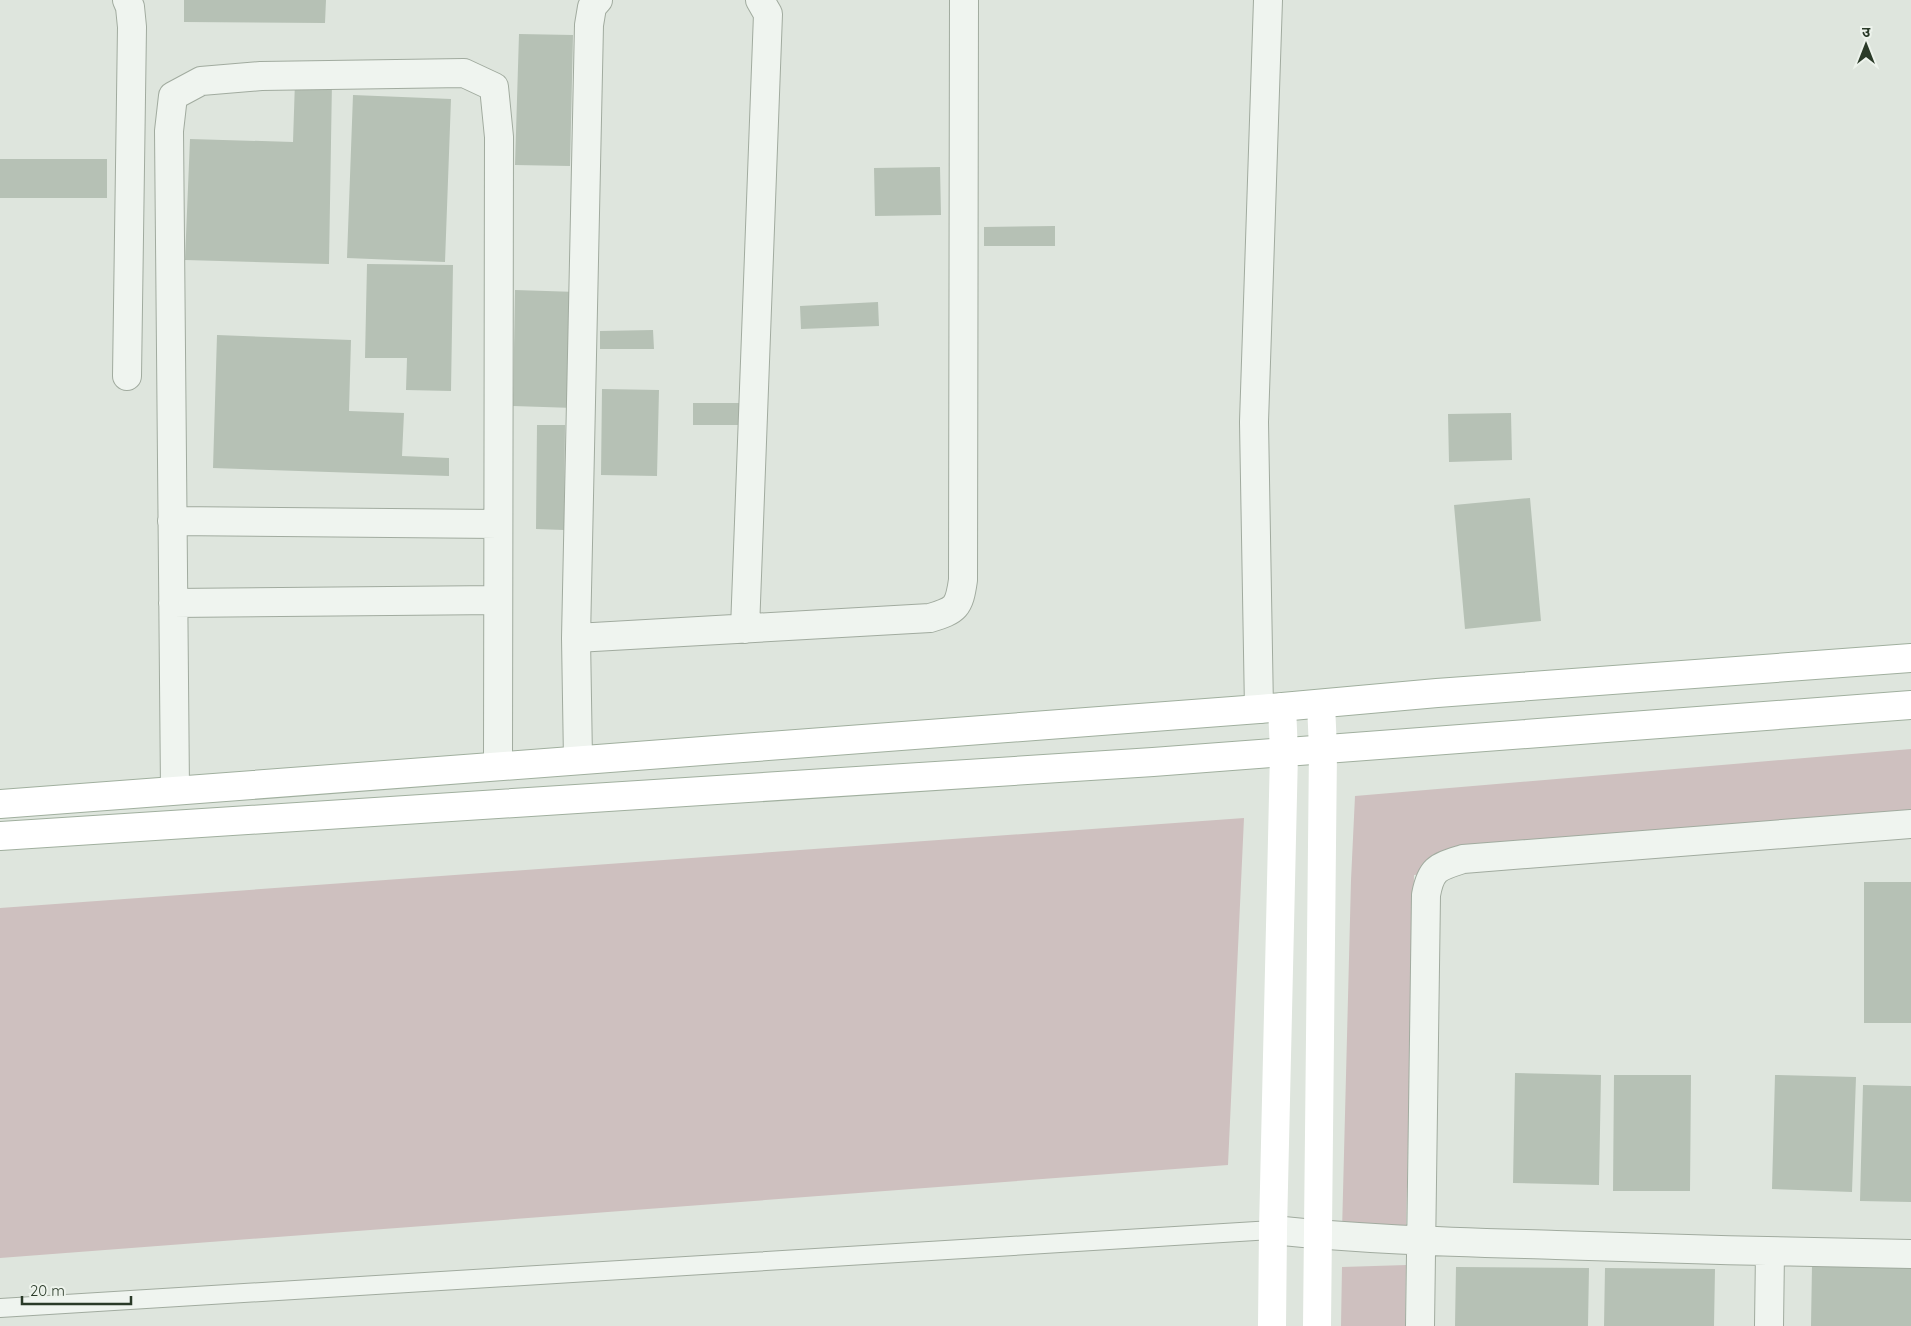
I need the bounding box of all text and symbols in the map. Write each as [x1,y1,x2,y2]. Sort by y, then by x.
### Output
north arrow [1841,20,1891,70]
text: उ [1862,23,1871,41]
scale bar [22,1274,131,1306]
text: 20 m [30,1281,65,1300]

